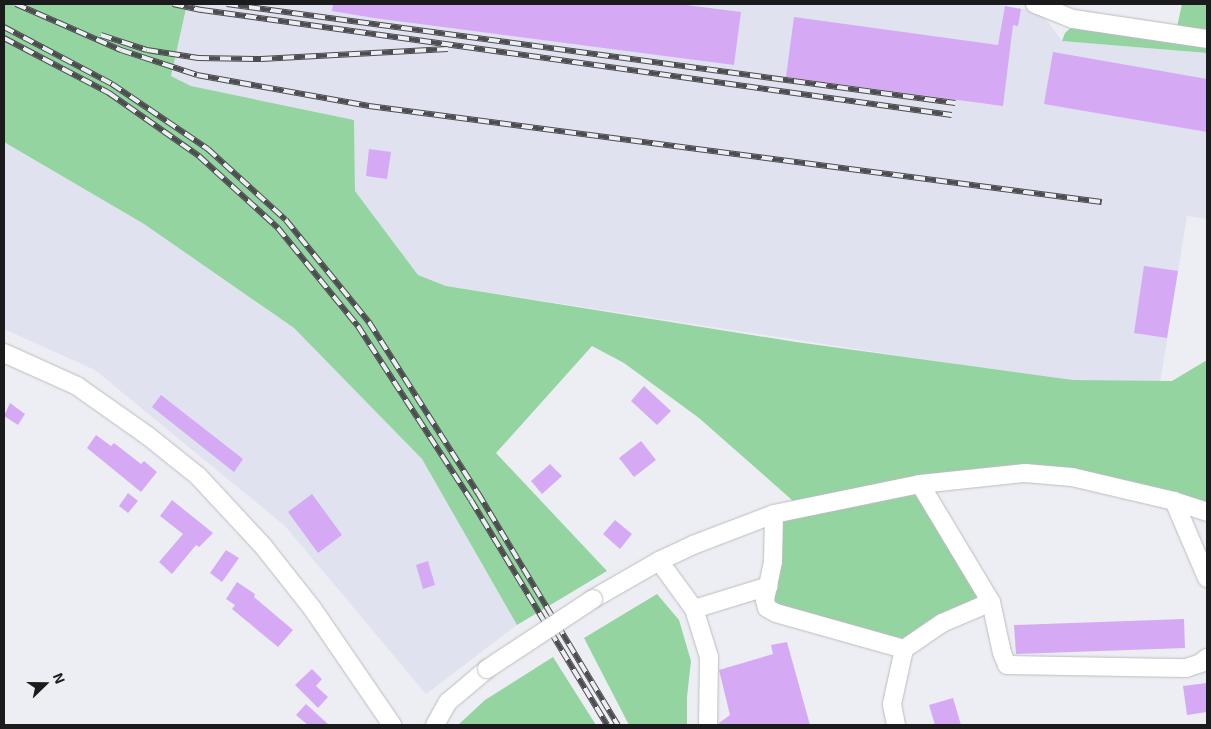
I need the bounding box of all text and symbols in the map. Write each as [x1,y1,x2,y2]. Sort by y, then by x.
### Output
north arrow [20,659,70,709]
text: N [50,670,69,686]

